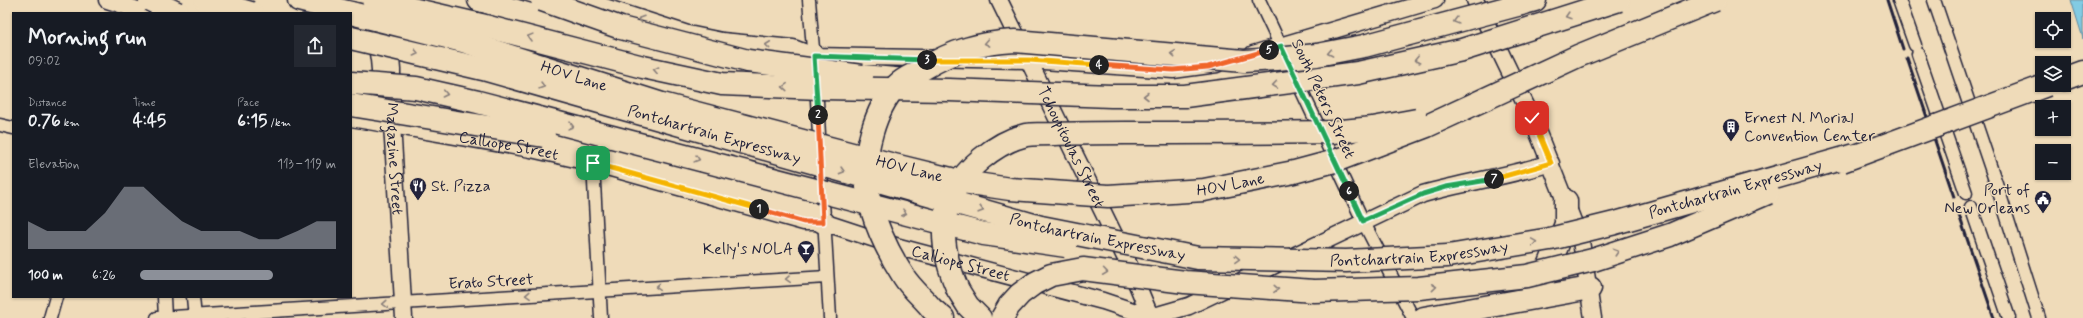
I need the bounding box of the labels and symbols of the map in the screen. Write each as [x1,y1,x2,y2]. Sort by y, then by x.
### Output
one-way arrow [1565,12,1572,20]
one-way arrow [638,15,645,23]
one-way arrow [1453,17,1459,25]
one-way arrow [527,34,533,42]
street label: South Peters Street [1286,36,1360,162]
one-way arrow [984,39,991,47]
pin: 5 [1259,40,1279,60]
one-way arrow [765,41,771,50]
one-way arrow [1327,48,1333,57]
one-way arrow [413,49,419,57]
pin: 3 [917,50,937,70]
one-way arrow [1170,50,1176,59]
pin: 4 [1089,55,1109,75]
one-way arrow [1413,55,1420,64]
street label: HOV Lane [538,56,610,97]
one-way arrow [653,66,659,74]
one-way arrow [1272,80,1278,89]
one-way arrow [539,81,545,89]
one-way arrow [782,82,788,91]
street label: Tchoupitoulas Street [1033,83,1110,211]
one-way arrow [442,90,448,98]
one-way arrow [1143,92,1149,100]
street label: Pontchartrain Expressway [625,100,803,169]
pin [1515,101,1549,135]
street label: Magazine Street [381,102,408,216]
pin: 2 [808,105,828,125]
place label: Ernest N. Morial Convention Center [1744,108,1875,147]
building icon: Ernest N. Morial Convention Center [1721,117,1741,142]
one-way arrow [567,121,574,130]
street label: Calliope Street [457,126,560,165]
pin [576,146,610,180]
street label: HOV Lane [874,150,946,187]
one-way arrow [693,154,700,163]
street label: Pontchartrain Expressway [1646,154,1824,223]
one-way arrow [839,166,846,174]
street label: HOV Lane [1196,168,1267,201]
pin: 7 [1484,169,1504,189]
restaurant icon: St. Pizza [408,176,428,201]
place label: St. Pizza [431,176,491,197]
place label: Port of New Orleans [1944,180,2030,219]
pin: 6 [1339,181,1359,201]
public building icon: Port of New Orleans [2033,189,2053,214]
pin: 1 [749,199,769,219]
one-way arrow [977,205,984,214]
street label: Pontchartrain Expressway [1007,208,1187,266]
one-way arrow [901,209,907,217]
street label: Pontchartrain Expressway [1330,236,1510,272]
one-way arrow [1531,238,1537,246]
place label: Kelly's NOLA [703,239,793,260]
bar icon: Kelly's NOLA [796,239,816,264]
street label: Calliope Street [909,240,1012,286]
one-way arrow [1612,248,1619,257]
one-way arrow [1234,255,1240,264]
one-way arrow [1102,267,1108,276]
street label: Erato Street [448,269,534,295]
one-way arrow [785,275,791,283]
one-way arrow [1431,282,1437,291]
one-way arrow [655,283,661,292]
one-way arrow [1273,285,1279,294]
one-way arrow [525,291,531,300]
one-way arrow [382,299,388,308]

